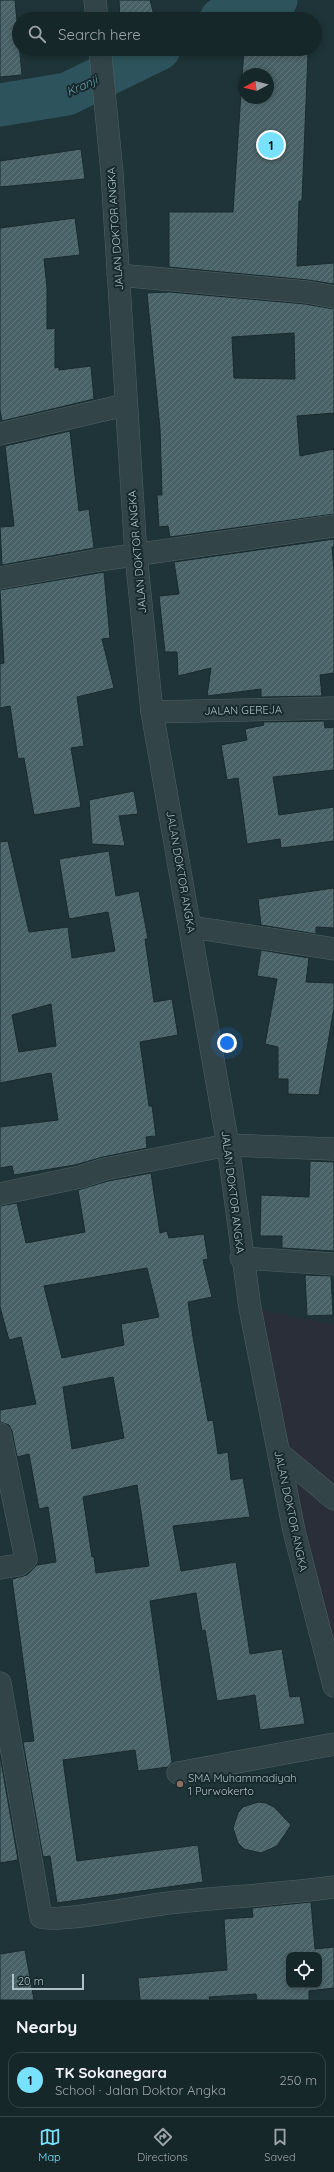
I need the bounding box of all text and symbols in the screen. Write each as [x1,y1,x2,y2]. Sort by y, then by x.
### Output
search box [12,12,322,56]
icon: search [26,23,48,45]
text: Search here [58,25,141,44]
north arrow [238,68,274,104]
water label: Kranji [64,72,101,99]
pin: 1 [258,130,284,160]
street label: JALAN DOKTOR ANGKA [104,167,126,291]
street label: JALAN DOKTOR ANGKA [125,490,149,614]
street label: JALAN GEREJA [204,702,282,718]
street label: JALAN DOKTOR ANGKA [163,810,199,934]
your location [217,1033,237,1053]
street label: JALAN DOKTOR ANGKA [219,1130,247,1254]
street label: JALAN DOKTOR ANGKA [271,1449,311,1573]
place label: SMA Muhammadiyah 1 Purwokerto [188,1771,297,1798]
marker: SMA Muhammadiyah 1 Purwokerto [175,1779,185,1789]
map controls [286,1952,322,1988]
button: locate [286,1952,322,1988]
scale bar [12,1972,84,1991]
text: 20 m [18,1974,44,1988]
text: Nearby [16,2016,77,2037]
text: TK Sokanegara [55,2063,167,2082]
text: 1 [27,2072,33,2088]
text: 250 m [280,2072,317,2088]
text: School · Jalan Doktor Angka [55,2082,226,2098]
tab: Map [38,2126,61,2164]
tab: Directions [137,2126,188,2164]
tab: Saved [264,2126,296,2164]

